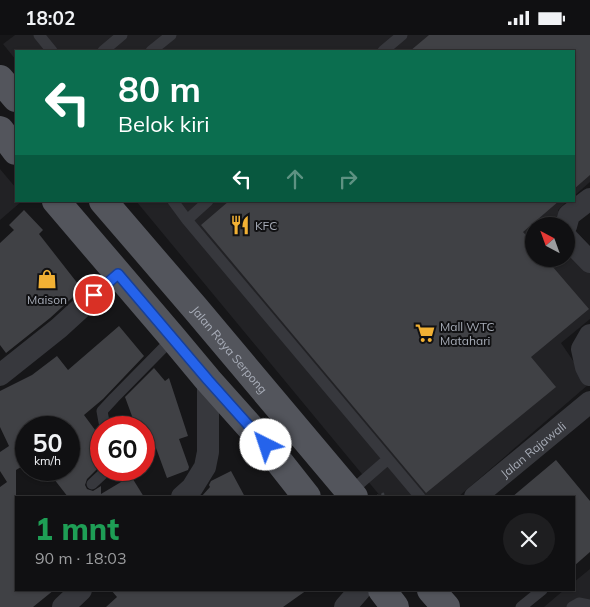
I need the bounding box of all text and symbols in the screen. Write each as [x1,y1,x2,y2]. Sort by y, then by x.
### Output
text: 18:02 [25,6,75,30]
text: 80 m [118,67,201,111]
icon: left [35,70,100,135]
text: Belok kiri [118,110,210,138]
icon: left [228,165,256,193]
icon: ahead [281,165,309,193]
icon: right [334,165,362,193]
restaurant icon: KFC [229,214,251,236]
north arrow [525,217,575,267]
map controls [525,217,575,267]
place label: KFC [255,218,277,233]
shop icon: Maison [36,268,58,290]
pin [73,274,115,316]
icon: arrive [80,281,108,309]
place label: Maison [27,292,67,307]
street label: Jalan Raya Serpong [188,302,271,396]
place label: Mall WTC Matahari [440,319,495,348]
supermarket icon: Mall WTC Matahari [414,322,436,344]
speed limit sign: 60 [90,416,155,481]
position arrow [239,418,291,470]
street label: Jalan Rajawali [497,418,569,481]
text: 50 [32,427,63,458]
text: km/h [34,453,61,468]
text: 1 mnt [35,510,119,548]
button: close [503,513,555,565]
text: 90 m · 18:03 [35,548,127,568]

